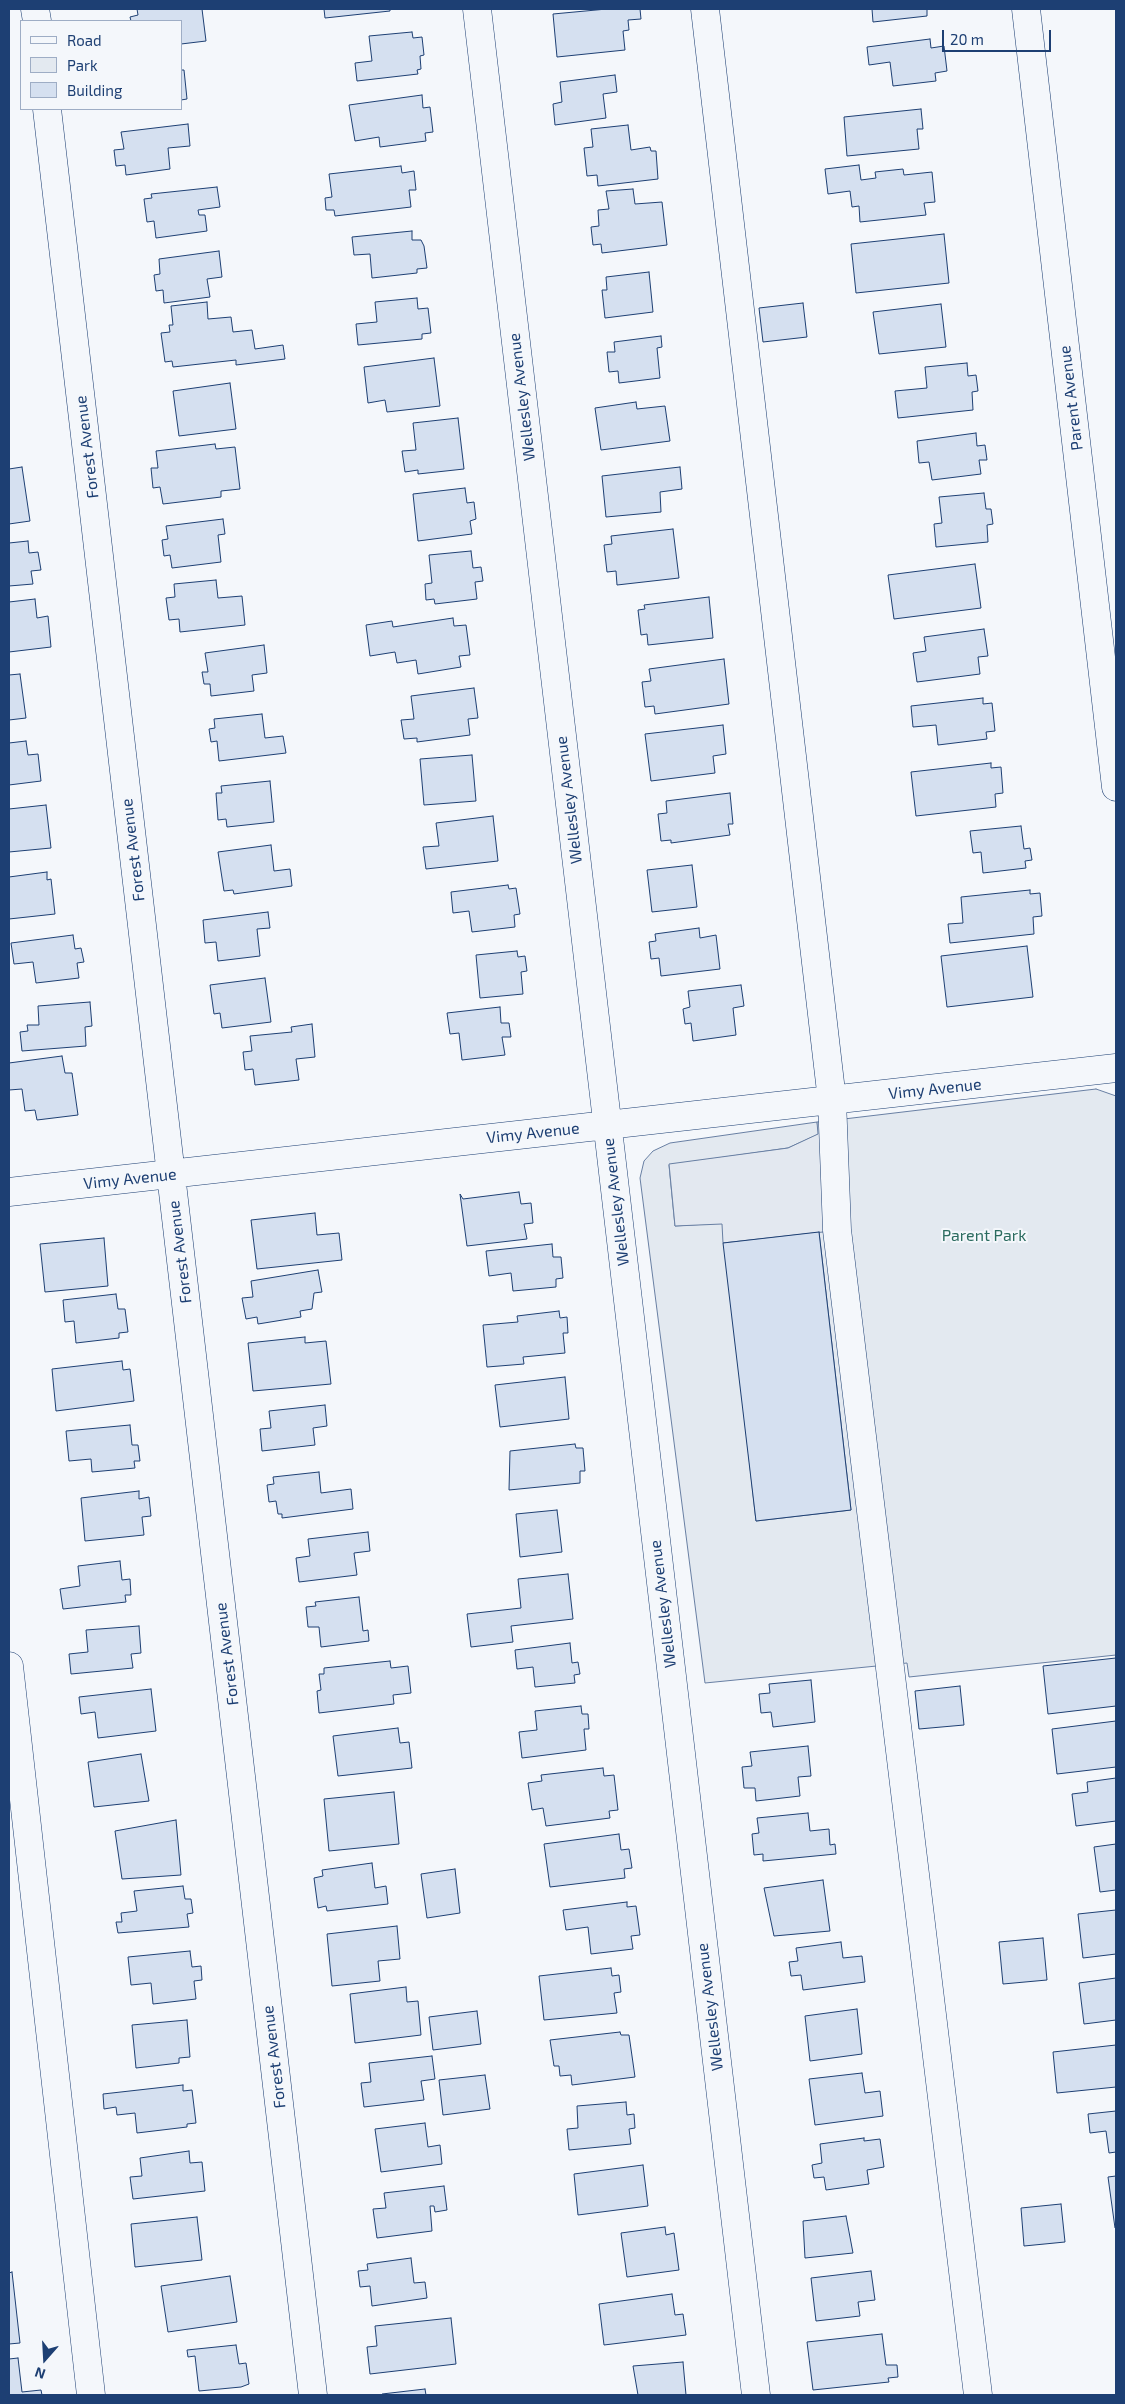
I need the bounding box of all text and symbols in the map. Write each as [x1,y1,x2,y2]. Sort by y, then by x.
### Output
legend [20,20,182,110]
scale bar [945,20,1054,52]
text: 20 m [950,30,984,48]
text: Road [67,31,102,49]
text: Park [67,56,98,74]
text: Building [67,81,122,99]
street label: Wellesley Avenue [505,332,539,462]
street label: Parent Avenue [1055,344,1087,452]
street label: Forest Avenue [71,394,103,500]
street label: Wellesley Avenue [552,735,586,865]
street label: Forest Avenue [117,797,149,903]
street label: Vimy Avenue [888,1075,982,1103]
street label: Vimy Avenue [486,1119,580,1147]
street label: Wellesley Avenue [599,1137,633,1267]
street label: Vimy Avenue [83,1165,177,1193]
street label: Forest Avenue [164,1199,196,1305]
park label: Parent Park [942,1226,1026,1246]
street label: Wellesley Avenue [646,1539,680,1669]
street label: Forest Avenue [211,1601,243,1707]
street label: Wellesley Avenue [693,1942,727,2072]
street label: Forest Avenue [258,2004,290,2110]
north arrow [20,2334,70,2384]
text: N [32,2364,48,2383]

